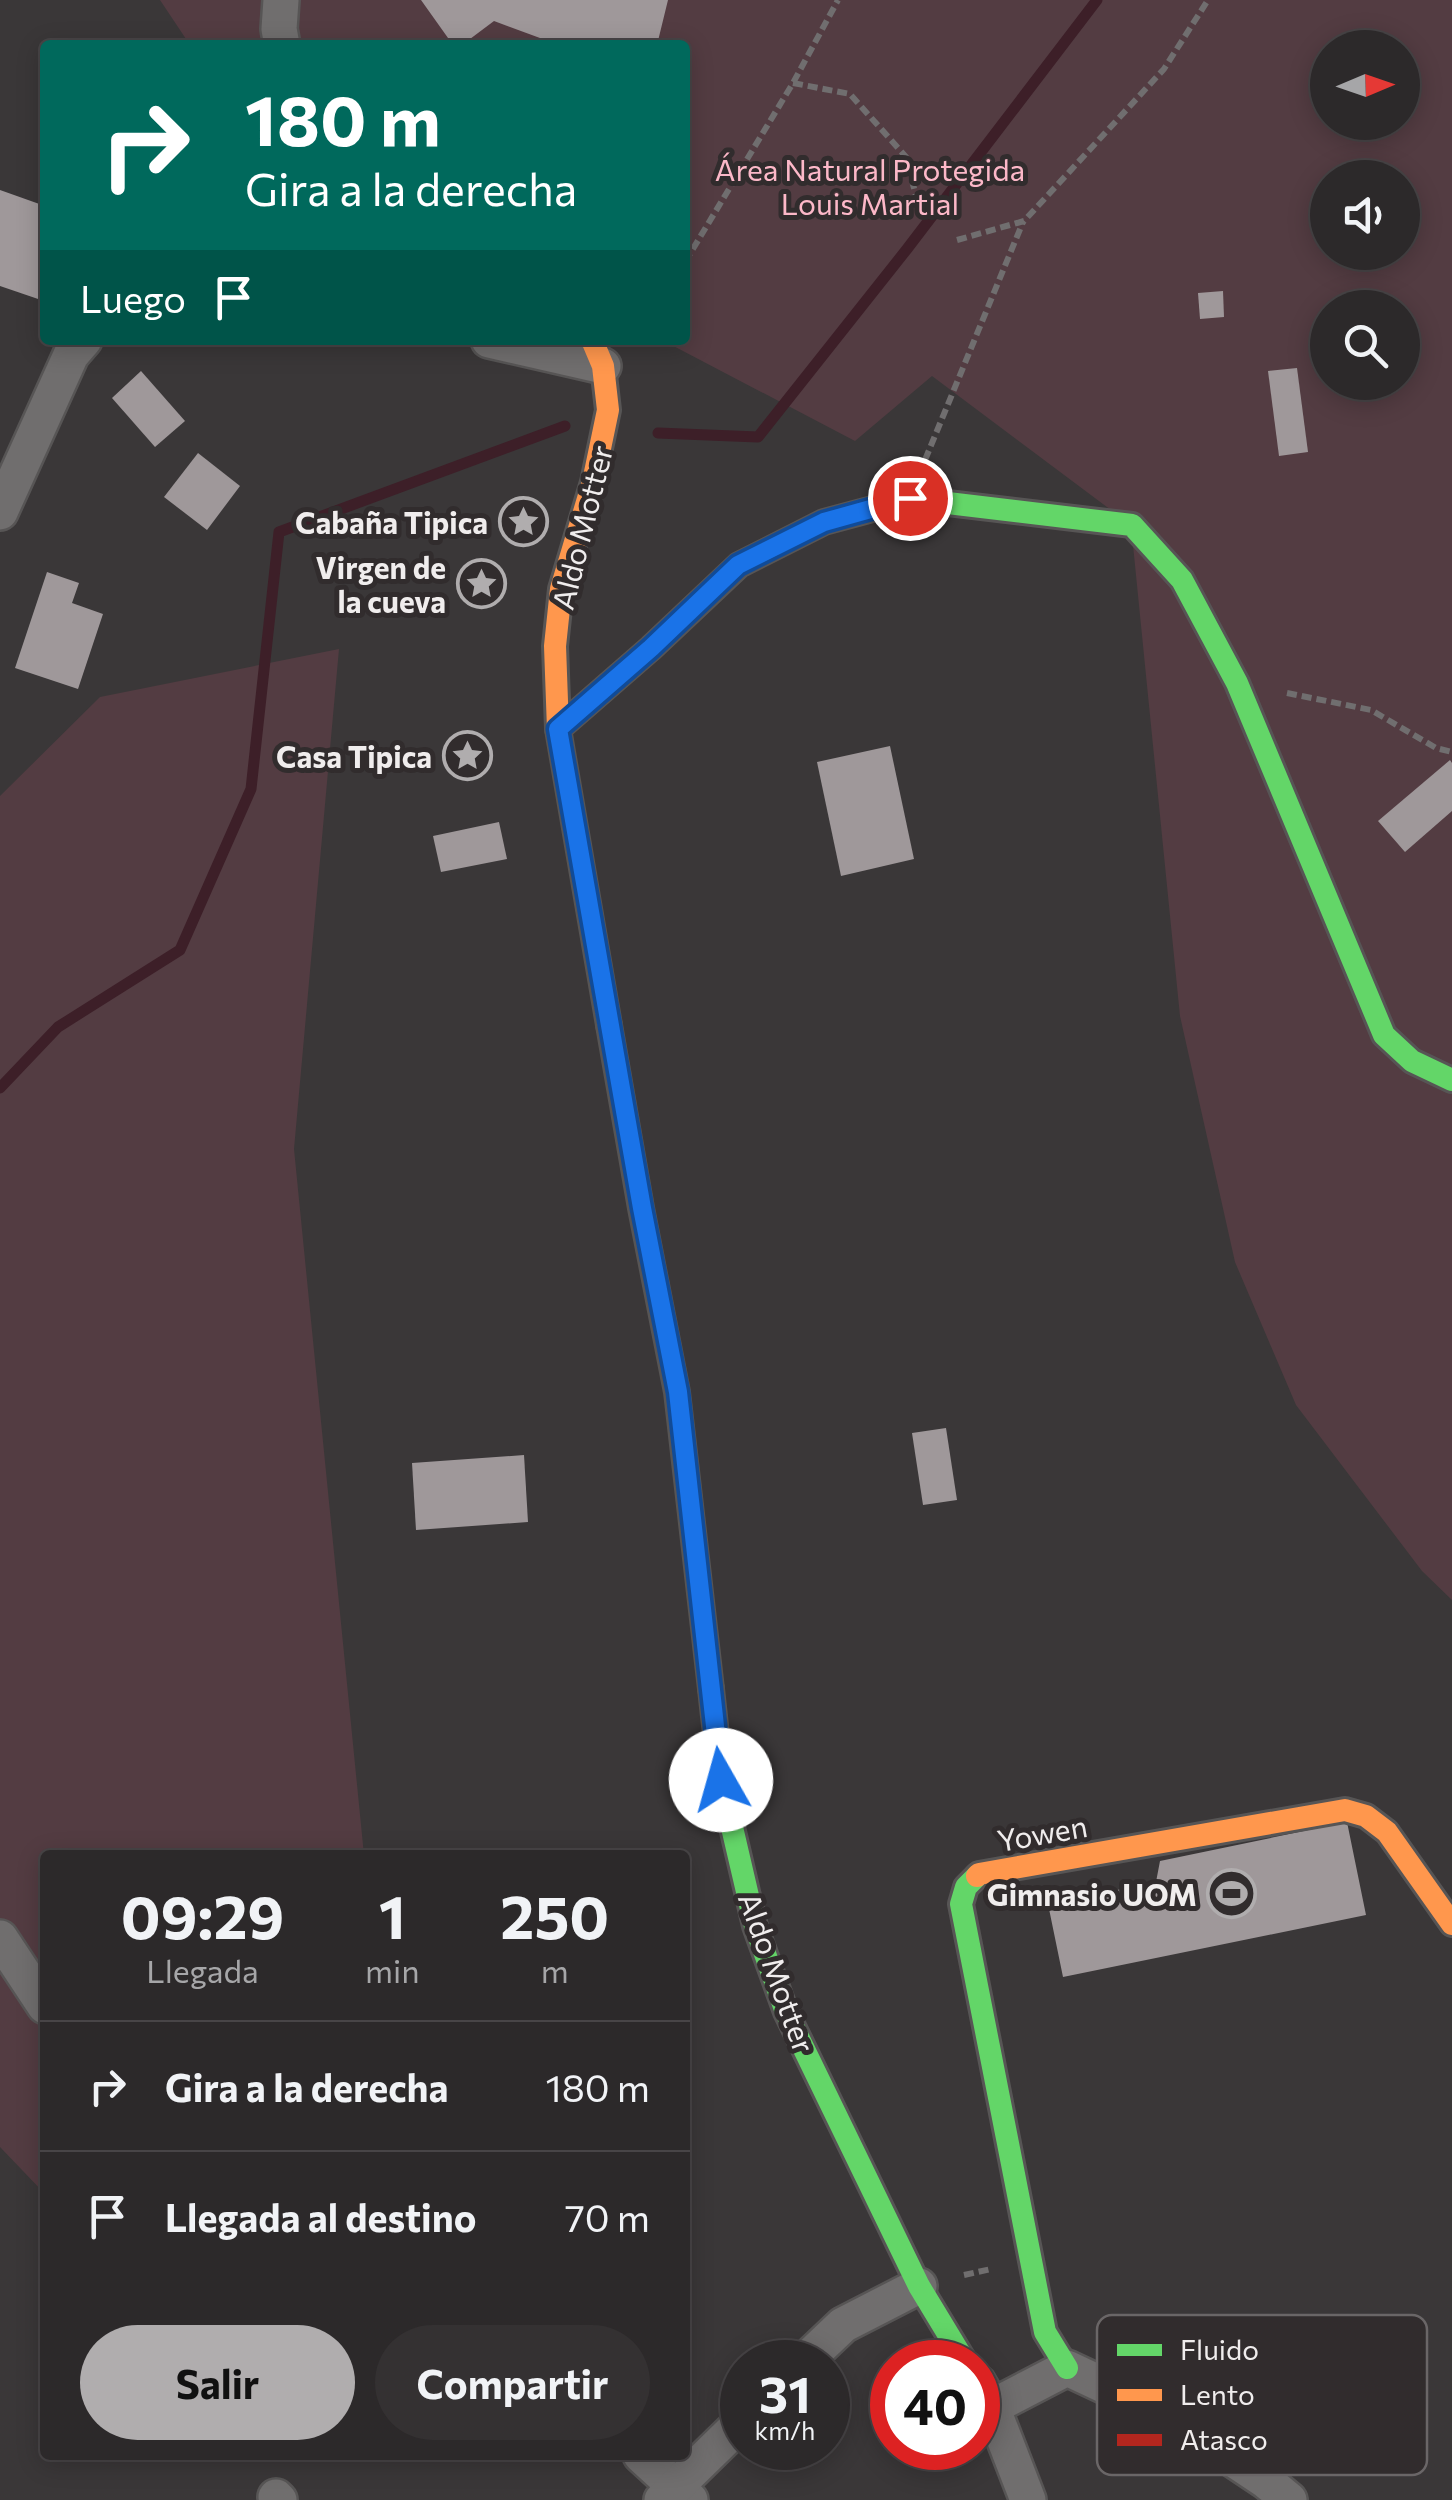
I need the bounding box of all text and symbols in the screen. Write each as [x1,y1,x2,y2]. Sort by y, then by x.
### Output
north arrow [1310,30,1420,140]
map controls [1310,30,1420,400]
text: 180 m [245,75,441,160]
icon: right [80,80,210,210]
park label: Área Natural Protegida Louis Martial [715,150,1025,221]
text: Gira a la derecha [245,160,577,215]
button: sound [1310,160,1420,270]
icon: arrive [206,270,261,325]
text: Luego [80,274,186,321]
button: search [1310,290,1420,400]
street label: Aldo Motter [543,441,619,613]
pin [868,456,953,541]
icon: arrive [883,471,938,526]
place icon: Cabaña Tipica [497,495,549,547]
place label: Cabaña Tipica [295,503,488,540]
place label: Virgen de la cueva [316,548,446,619]
place icon: Virgen de la cueva [455,557,507,609]
place icon: Casa Tipica [441,729,493,781]
place label: Casa Tipica [276,737,432,774]
position arrow [669,1728,773,1832]
street label: Yowen [994,1806,1090,1858]
sports icon: Gimnasio UOM [1206,1867,1258,1919]
place label: Gimnasio UOM [987,1875,1197,1912]
text: 09:29 [121,1878,284,1951]
text: 1 [379,1878,406,1951]
text: 250 [500,1878,609,1951]
street label: Aldo Motter [732,1887,824,2057]
text: Llegada [146,1950,259,1990]
text: min [365,1950,420,1990]
text: m [541,1950,569,1990]
icon: right [80,2059,135,2114]
text: Gira a la derecha [165,2063,449,2110]
text: 180 m [545,2063,650,2110]
icon: arrive [80,2189,135,2244]
text: Llegada al destino [165,2193,476,2240]
text: 70 m [565,2193,650,2240]
legend [1097,2315,1427,2475]
button: Salir [80,2325,355,2440]
button: Compartir [375,2325,650,2440]
text: Fluido [1180,2332,1259,2366]
speed limit sign: 40 [870,2340,1000,2470]
text: 31 [759,2362,811,2423]
text: Lento [1180,2377,1255,2411]
text: km/h [755,2415,815,2445]
text: Atasco [1180,2422,1268,2456]

